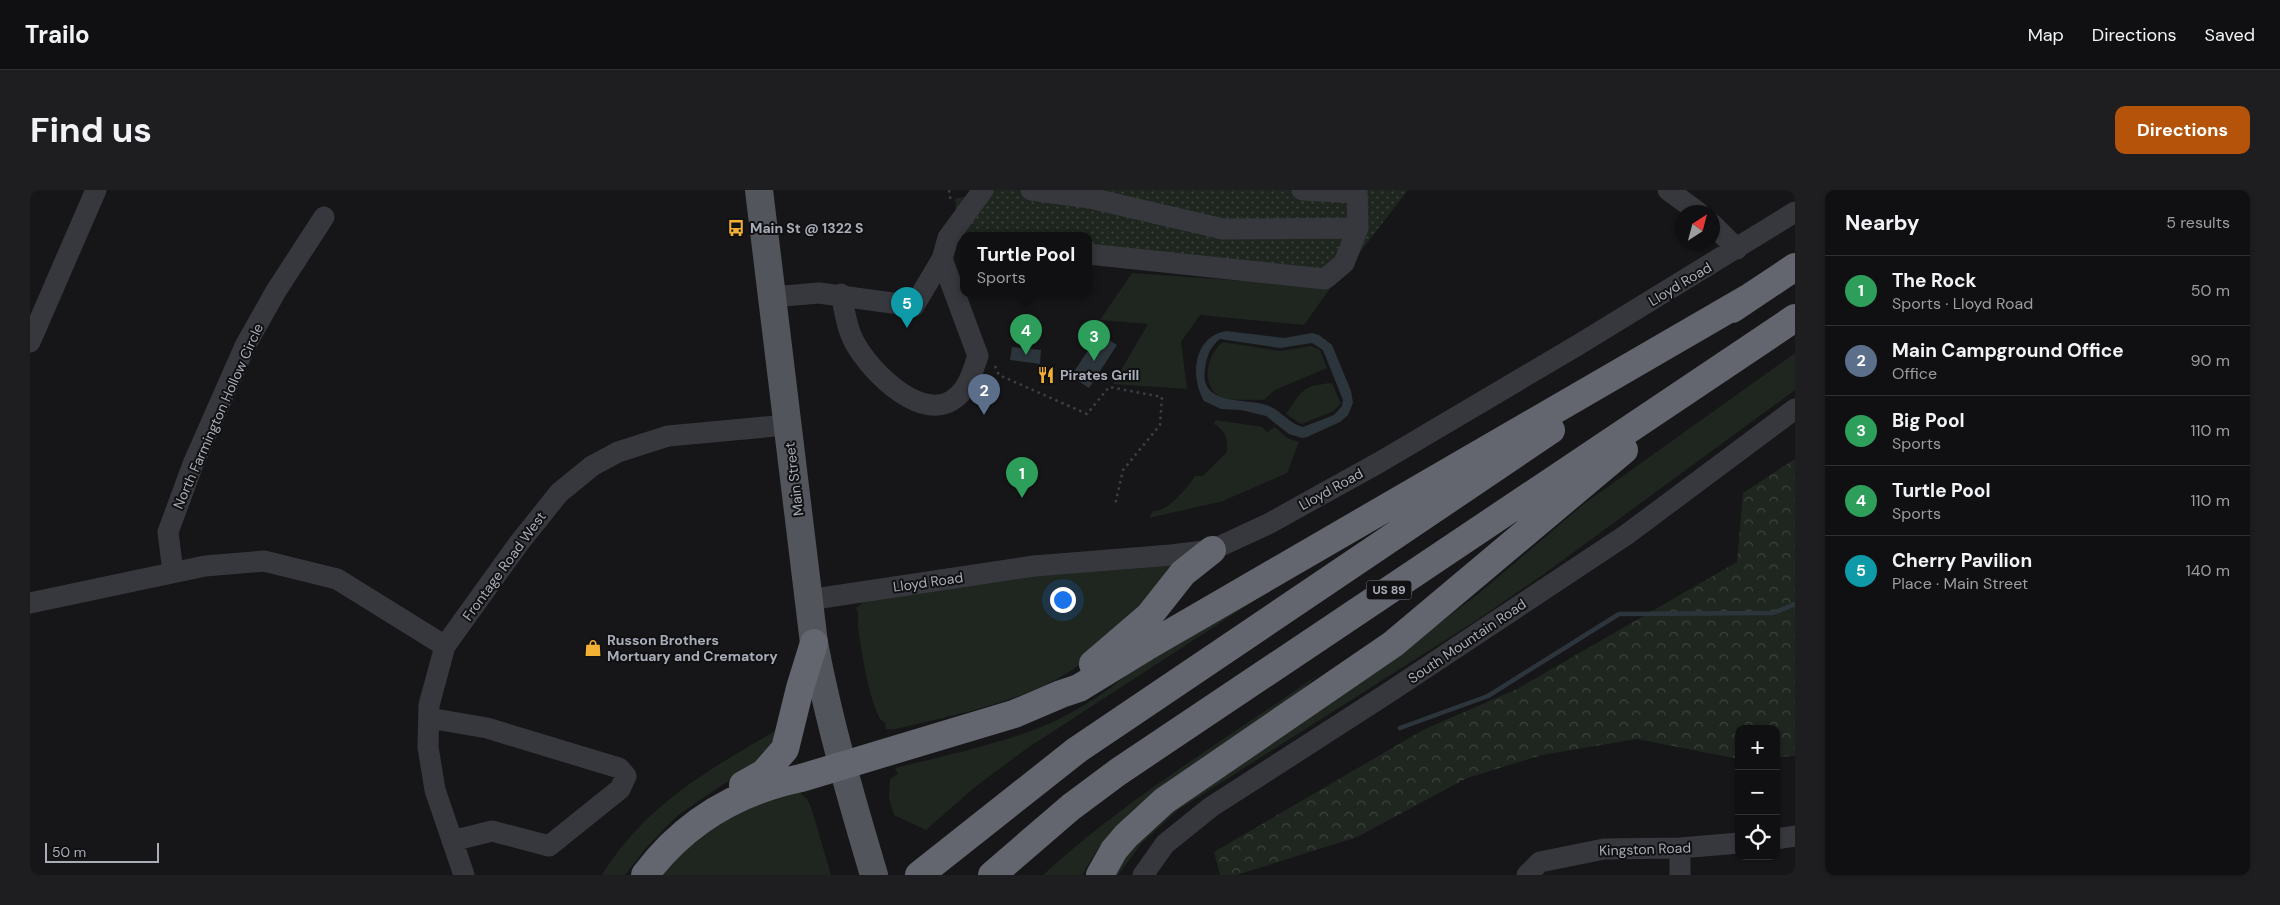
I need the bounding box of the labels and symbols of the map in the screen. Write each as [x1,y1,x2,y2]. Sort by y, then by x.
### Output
north arrow [1675,205,1720,250]
bus stop icon: Main St @ 1322 S [726,218,746,238]
place label: Main St @ 1322 S [750,219,864,237]
street label: Lloyd Road [1645,258,1715,310]
pin: 5 [891,287,923,328]
pin: 4 [1010,314,1042,355]
street label: North Farmington Hollow Circle [169,320,267,512]
pin: 3 [1078,320,1110,361]
restaurant icon: Pirates Grill [1036,365,1056,385]
place label: Pirates Grill [1060,366,1139,384]
pin: 2 [968,374,1000,415]
street label: Main Street [781,441,807,517]
pin: 1 [1006,457,1038,498]
street label: Lloyd Road [1296,464,1366,514]
street label: Frontage Road West [458,508,550,624]
street label: Lloyd Road [892,568,964,596]
road number: US 89 [1366,580,1412,600]
your location [1050,587,1076,613]
street label: South Mountain Road [1404,595,1530,687]
place label: Russon Brothers Mortuary and Crematory [607,631,778,665]
shop icon: Russon Brothers Mortuary and Crematory [583,638,603,658]
street label: Kingston Road [1599,838,1691,860]
scale bar [45,840,159,863]

